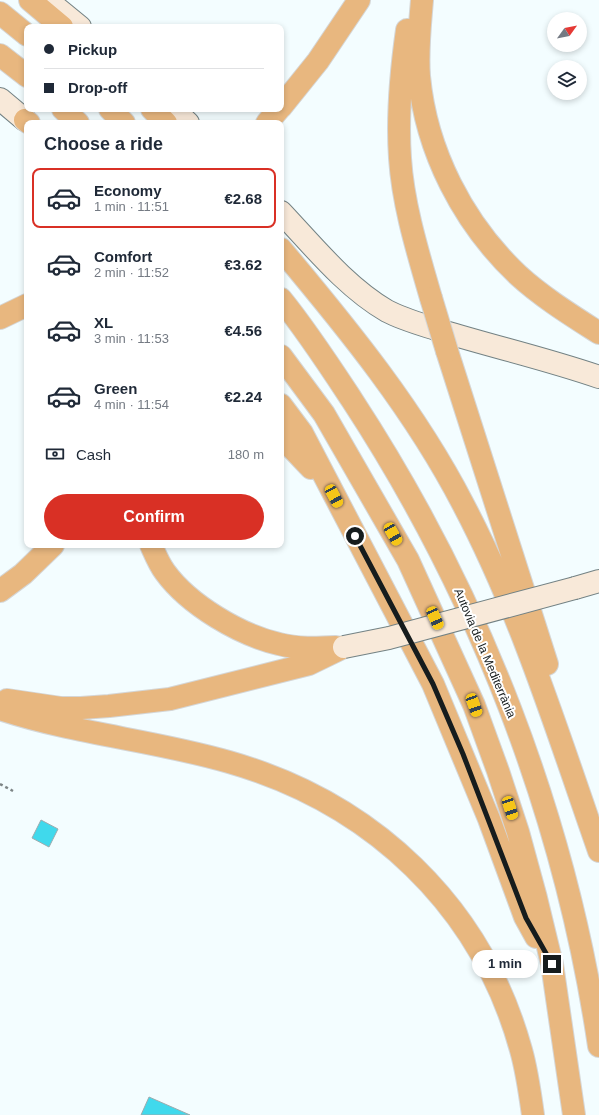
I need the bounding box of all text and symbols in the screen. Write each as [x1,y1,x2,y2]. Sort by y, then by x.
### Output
north arrow [547,12,587,52]
map controls [547,12,587,100]
text: Pickup [68,41,117,58]
button: layers [547,60,587,100]
text: Drop-off [68,79,127,96]
text: Choose a ride [44,134,163,154]
icon: car [46,180,82,216]
text: Economy [94,182,162,199]
text: €2.68 [224,190,262,207]
text: 1 min · 11:51 [94,199,169,214]
icon: car [46,246,82,282]
text: Comfort [94,248,152,265]
text: €3.62 [224,256,262,273]
text: 2 min · 11:52 [94,265,169,280]
icon: car [46,312,82,348]
text: XL [94,314,113,331]
text: €4.56 [224,322,262,339]
text: 3 min · 11:53 [94,331,169,346]
icon: car [46,378,82,414]
text: Green [94,380,137,397]
text: €2.24 [224,388,262,405]
text: 4 min · 11:54 [94,397,169,412]
icon: cash [44,443,66,465]
text: Cash [76,446,111,463]
text: 180 m [228,447,264,462]
car [323,483,345,509]
button: Confirm [44,494,264,540]
car [382,521,404,547]
route start [346,527,364,545]
street label: Autovia de la Mediterrània [451,586,519,720]
car [425,605,445,631]
car [464,692,484,718]
car [501,795,519,821]
callout: 1 min [472,950,538,978]
route end [543,955,561,973]
text: 1 min [488,956,522,971]

